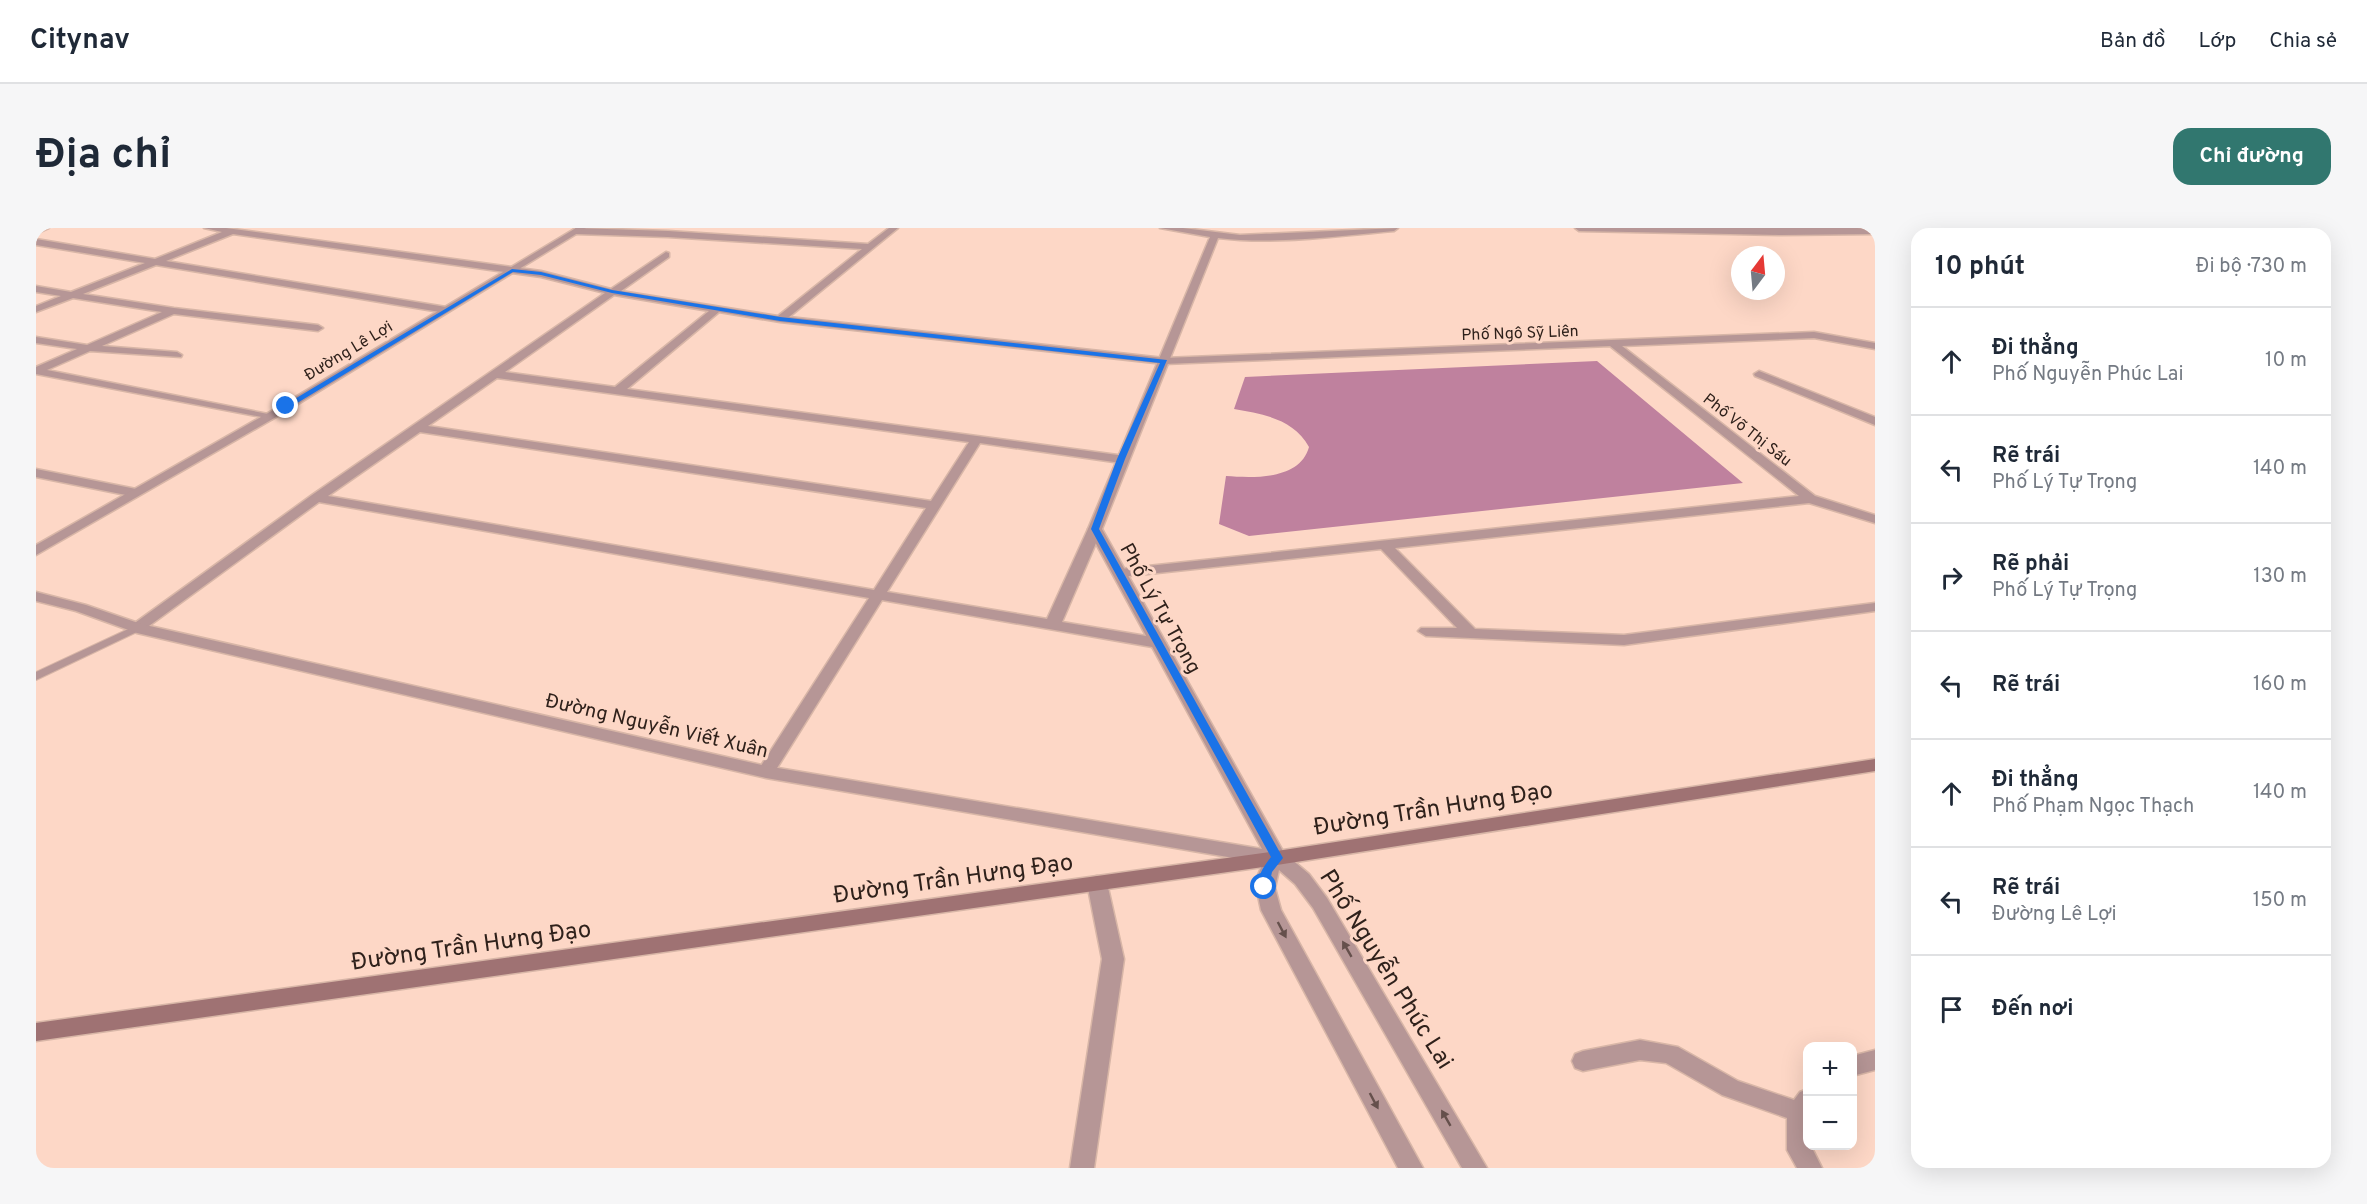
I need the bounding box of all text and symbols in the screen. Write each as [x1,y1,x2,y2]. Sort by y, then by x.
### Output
text: Citynav [30,23,130,59]
text: Bản đồ [2100,28,2166,55]
text: Lớp [2199,28,2236,55]
text: Chia sẻ [2269,28,2337,55]
button: Chỉ đường [2173,128,2331,185]
text: Địa chỉ [36,130,171,183]
north arrow [1731,246,1785,300]
text: 10 phút [1935,251,2025,284]
text: Đi bộ · 730 m [2196,254,2307,280]
street label: Đường Lê Lợi [301,317,397,386]
street label: Phố Ngô Sỹ Liên [1461,321,1579,346]
text: Đi thẳng [1992,335,2079,362]
icon: ahead [1935,345,1968,378]
text: 10 m [2265,348,2307,374]
text: Phố Nguyễn Phúc Lai [1992,362,2183,388]
street label: Phố Võ Thị Sáu [1698,389,1796,471]
route end [272,392,298,418]
text: Rẽ trái [1992,443,2060,470]
icon: left [1935,453,1968,486]
text: 140 m [2253,456,2307,482]
text: Phố Lý Tự Trọng [1992,470,2137,496]
street label: Phố Lý Tự Trọng [1113,539,1207,679]
text: Rẽ phải [1992,551,2069,578]
icon: right [1935,561,1968,594]
text: 130 m [2253,564,2307,590]
text: Phố Lý Tự Trọng [1992,578,2137,604]
icon: left [1935,669,1968,702]
text: Rẽ trái [1992,672,2060,699]
text: 160 m [2253,672,2307,698]
street label: Đường Nguyễn Viết Xuân [542,687,771,765]
text: Đi thẳng [1992,767,2079,794]
street label: Đường Trần Hưng Đạo [1311,775,1555,844]
icon: ahead [1935,777,1968,810]
text: 140 m [2253,780,2307,806]
text: Phố Phạm Ngọc Thạch [1992,794,2194,820]
street label: Đường Trần Hưng Đạo [831,847,1075,912]
street label: Phố Nguyễn Phúc Lai [1312,864,1461,1075]
route start [1250,873,1276,899]
text: Rẽ trái [1992,875,2060,902]
icon: left [1935,885,1968,918]
text: 150 m [2253,888,2307,914]
text: Đường Lê Lợi [1992,902,2117,928]
street label: Đường Trần Hưng Đạo [349,914,593,979]
one-way arrow [1277,921,1287,938]
one-way arrow [1342,941,1353,957]
icon: arrive [1935,993,1968,1026]
text: Đến nơi [1992,996,2073,1023]
map controls [1803,1042,1857,1150]
button: + [1803,1042,1857,1096]
one-way arrow [1369,1093,1379,1110]
button: − [1803,1096,1857,1150]
one-way arrow [1441,1109,1451,1126]

